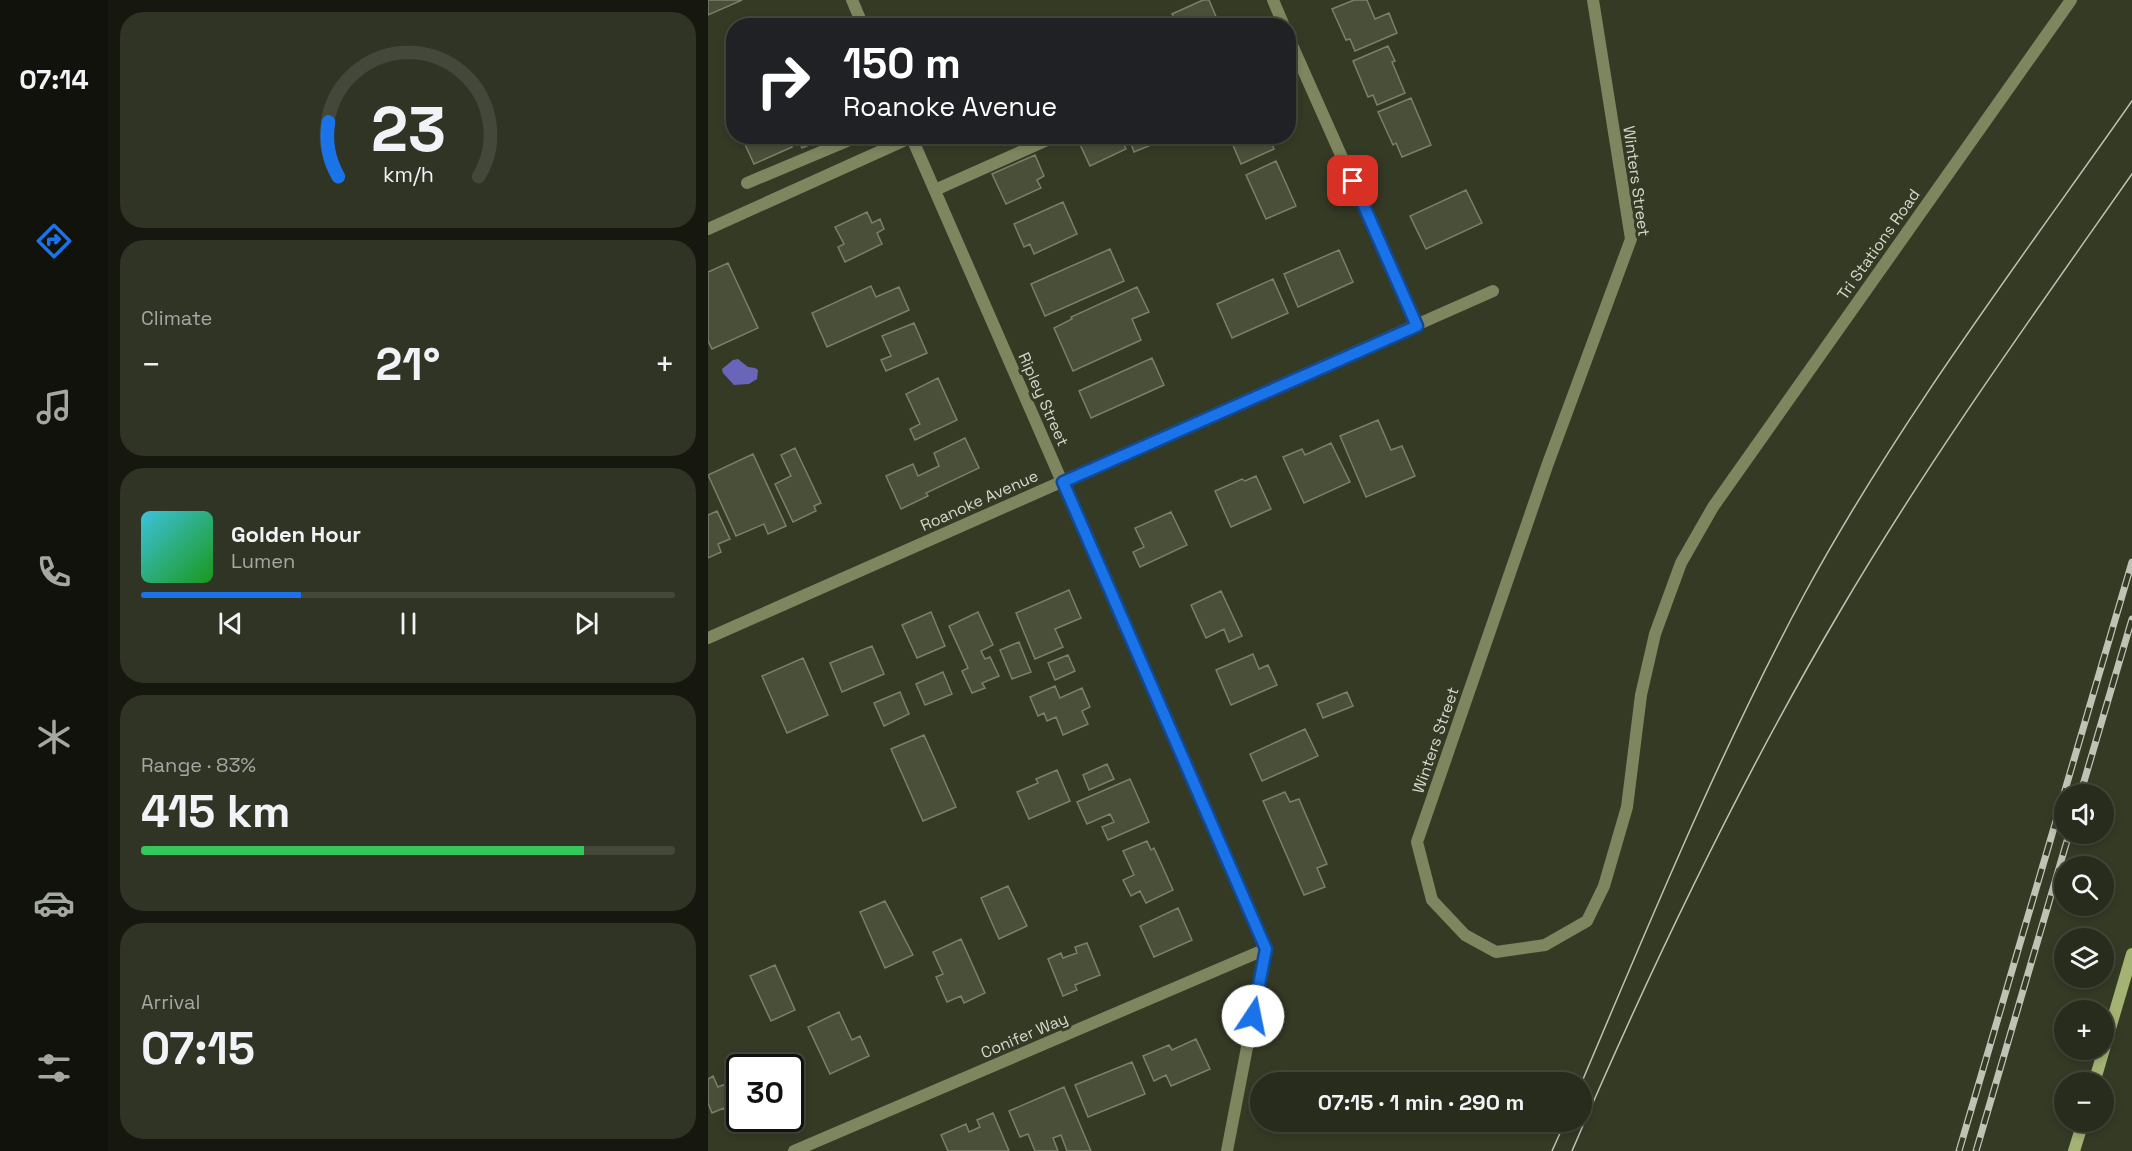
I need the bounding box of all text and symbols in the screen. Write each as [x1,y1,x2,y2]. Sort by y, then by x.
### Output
text: 150 m [843,37,961,90]
icon: right [744,42,822,120]
text: 07:14 [19,62,89,97]
text: Roanoke Avenue [843,89,1057,124]
text: 23 [370,90,445,169]
street label: Winters Street [1618,124,1655,238]
pin [1327,155,1378,206]
text: km/h [382,161,434,188]
icon: arrive [1336,164,1369,197]
street label: Tri Stations Road [1832,185,1925,304]
icon: directions [33,220,75,262]
text: Climate [141,305,212,331]
text: 21° [376,336,440,393]
text: − [141,344,161,386]
text: + [655,344,675,386]
street label: Ripley Street [1014,349,1074,449]
icon: music [33,386,75,428]
street label: Roanoke Avenue [917,465,1041,536]
text: Golden Hour [231,520,361,548]
text: Lumen [231,548,295,574]
icon: phone [33,551,75,593]
icon: previous [214,607,247,640]
icon: pause [392,607,425,640]
icon: next [570,607,603,640]
street label: Winters Street [1407,684,1464,796]
icon: climate [33,716,75,758]
text: Range · 83% [141,752,256,778]
text: 415 km [141,783,291,840]
map controls [2054,784,2114,1132]
button: sound [2054,784,2114,844]
button: search [2054,856,2114,916]
icon: car [33,882,75,924]
button: layers [2054,928,2114,988]
position arrow [1221,984,1285,1048]
text: Arrival [141,989,200,1015]
button: + [2054,1000,2114,1060]
street label: Conifer Way [977,1008,1071,1063]
text: 07:15 [141,1020,255,1077]
icon: filters [33,1047,75,1089]
speed limit sign: 30 [726,1054,804,1132]
button: − [2054,1072,2114,1132]
text: 07:15 · 1 min · 290 m [1318,1088,1524,1116]

